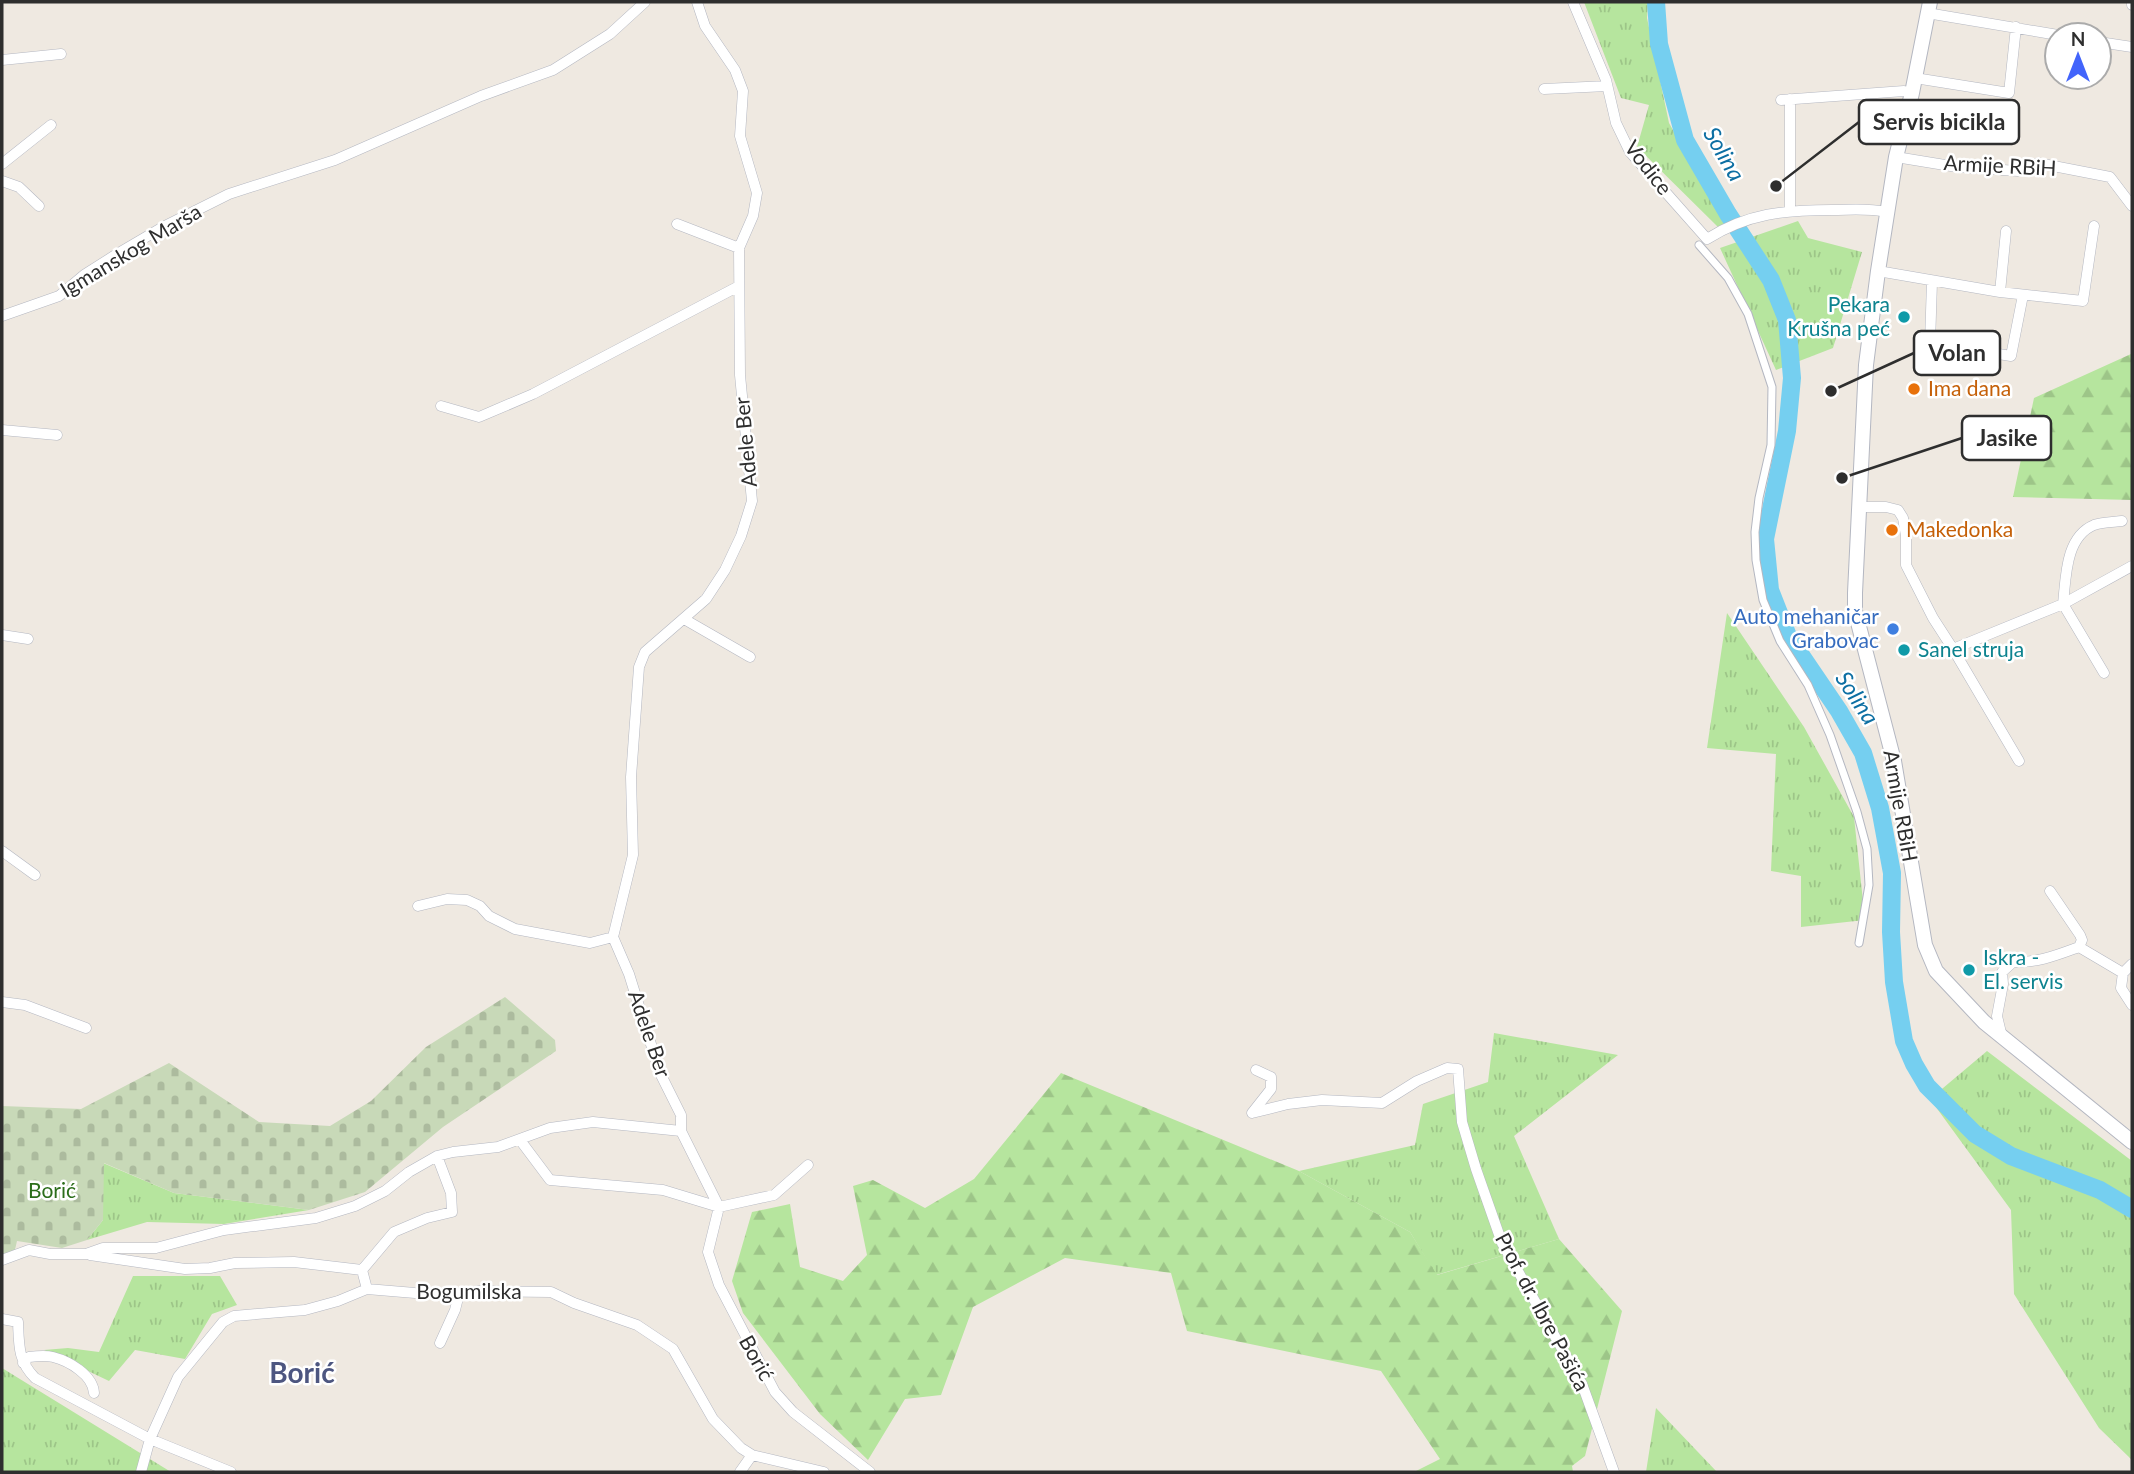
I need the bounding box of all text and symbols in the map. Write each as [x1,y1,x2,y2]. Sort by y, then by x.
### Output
north arrow [2043,21,2113,91]
text: N [2071,27,2085,50]
callout: Servis bicikla [1859,100,2019,144]
text: Servis bicikla [1873,107,2005,135]
water label: Solina [1698,121,1751,186]
street label: Vodice [1620,135,1678,199]
street label: Armije RBiH [1943,149,2057,180]
street label: Igmanskog Marša [55,198,205,302]
place label: Pekara Krušna peć [1787,291,1890,340]
marker: Pekara Krušna peć [1896,309,1912,325]
callout: Volan [1914,331,2000,375]
text: Volan [1927,338,1986,366]
place label: Ima dana [1928,375,2011,400]
marker: Ima dana [1906,381,1922,397]
street label: Adele Ber [728,396,761,488]
callout: Jasike [1962,416,2051,460]
text: Jasike [1976,423,2038,451]
place label: Makedonka [1906,516,2013,541]
marker: Makedonka [1884,522,1900,538]
place label: Auto mehaničar Grabovac [1733,603,1879,652]
marker: Auto mehaničar Grabovac [1885,621,1901,637]
place label: Sanel struja [1918,636,2024,661]
marker: Sanel struja [1896,642,1912,658]
water label: Solina [1830,666,1885,729]
street label: Armije RBiH [1879,748,1924,864]
place label: Iskra - El. servis [1983,944,2063,993]
marker: Iskra - El. servis [1961,962,1977,978]
street label: Adele Ber [624,987,677,1081]
park label: Borić [28,1177,76,1202]
street label: Prof. dr. Ibre Pašića [1491,1228,1596,1395]
street label: Bogumilska [416,1278,522,1303]
street label: Borić [735,1330,780,1384]
district label: Borić [269,1355,335,1389]

